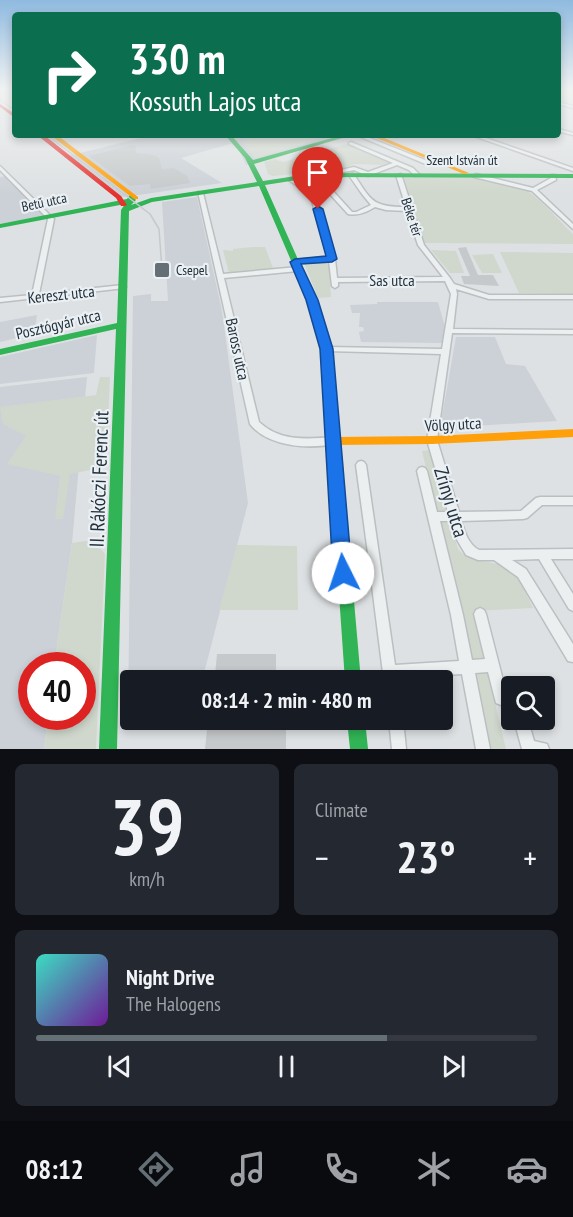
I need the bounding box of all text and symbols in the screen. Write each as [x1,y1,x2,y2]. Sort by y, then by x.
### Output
text: 330 m [129,31,226,86]
icon: right [30,36,108,114]
text: Kossuth Lajos utca [129,84,301,118]
pin [292,147,343,209]
street label: Szent István út [426,151,498,169]
icon: arrive [301,156,334,189]
street label: Betű utca [20,188,68,216]
street label: Béke tér [397,195,427,239]
marker: Csepel [153,261,171,279]
place label: Csepel [176,261,209,279]
street label: Sas utca [369,270,415,290]
street label: Kereszt utca [27,281,95,307]
street label: Posztógyár utca [14,305,102,343]
street label: Baross utca [222,316,254,382]
street label: II. Rákóczi Ferenc út [84,410,114,548]
street label: Völgy utca [423,413,482,436]
street label: Zrínyi utca [428,464,474,540]
position arrow [311,541,375,605]
speed limit sign: 40 [18,652,96,730]
map controls [501,676,555,730]
button: search [501,676,555,730]
text: 08:14 · 2 min · 480 m [201,686,372,714]
text: 39 [110,776,184,877]
text: Climate [315,797,368,823]
text: 23° [396,827,456,885]
text: − [315,836,329,879]
text: + [523,836,537,879]
text: km/h [129,866,165,892]
text: Night Drive [126,963,215,991]
text: The Halogens [126,991,221,1017]
icon: previous [103,1050,136,1083]
icon: pause [270,1050,303,1083]
icon: next [437,1050,470,1083]
icon: directions [135,1148,177,1190]
icon: music [227,1148,269,1190]
icon: phone [320,1148,362,1190]
icon: climate [413,1148,455,1190]
icon: car [506,1148,548,1190]
text: 08:12 [25,1152,84,1186]

